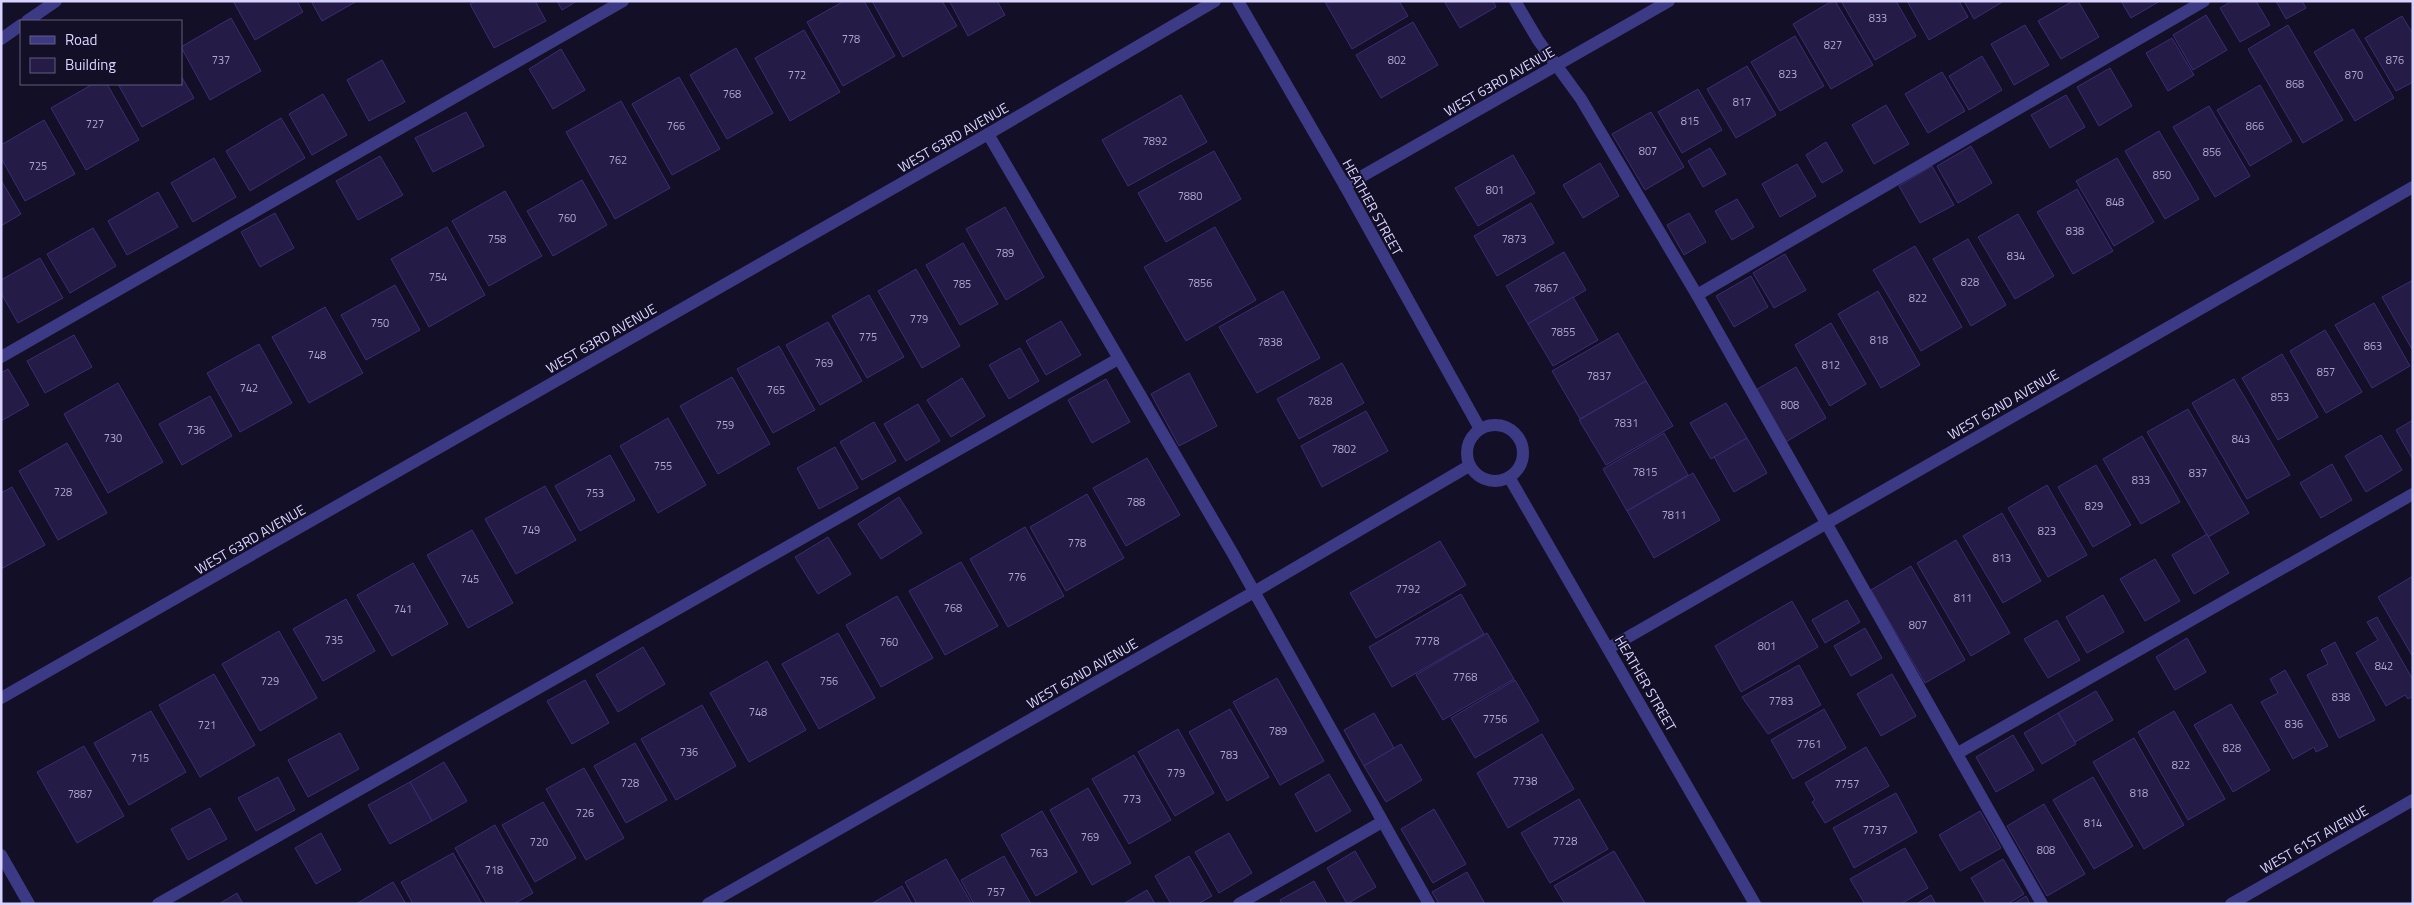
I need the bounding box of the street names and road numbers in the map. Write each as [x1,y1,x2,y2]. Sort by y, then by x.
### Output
street label: WEST 63RD AVENUE [1440,41,1558,121]
street label: WEST 63RD AVENUE [894,97,1012,177]
street label: HEATHER STREET [1338,155,1409,260]
street label: WEST 63RD AVENUE [542,298,660,378]
street label: WEST 62ND AVENUE [1943,363,2063,444]
street label: WEST 63RD AVENUE [191,499,309,579]
street label: HEATHER STREET [1610,631,1682,735]
street label: WEST 62ND AVENUE [1022,632,1142,713]
street label: WEST 61ST AVENUE [2256,799,2372,879]

